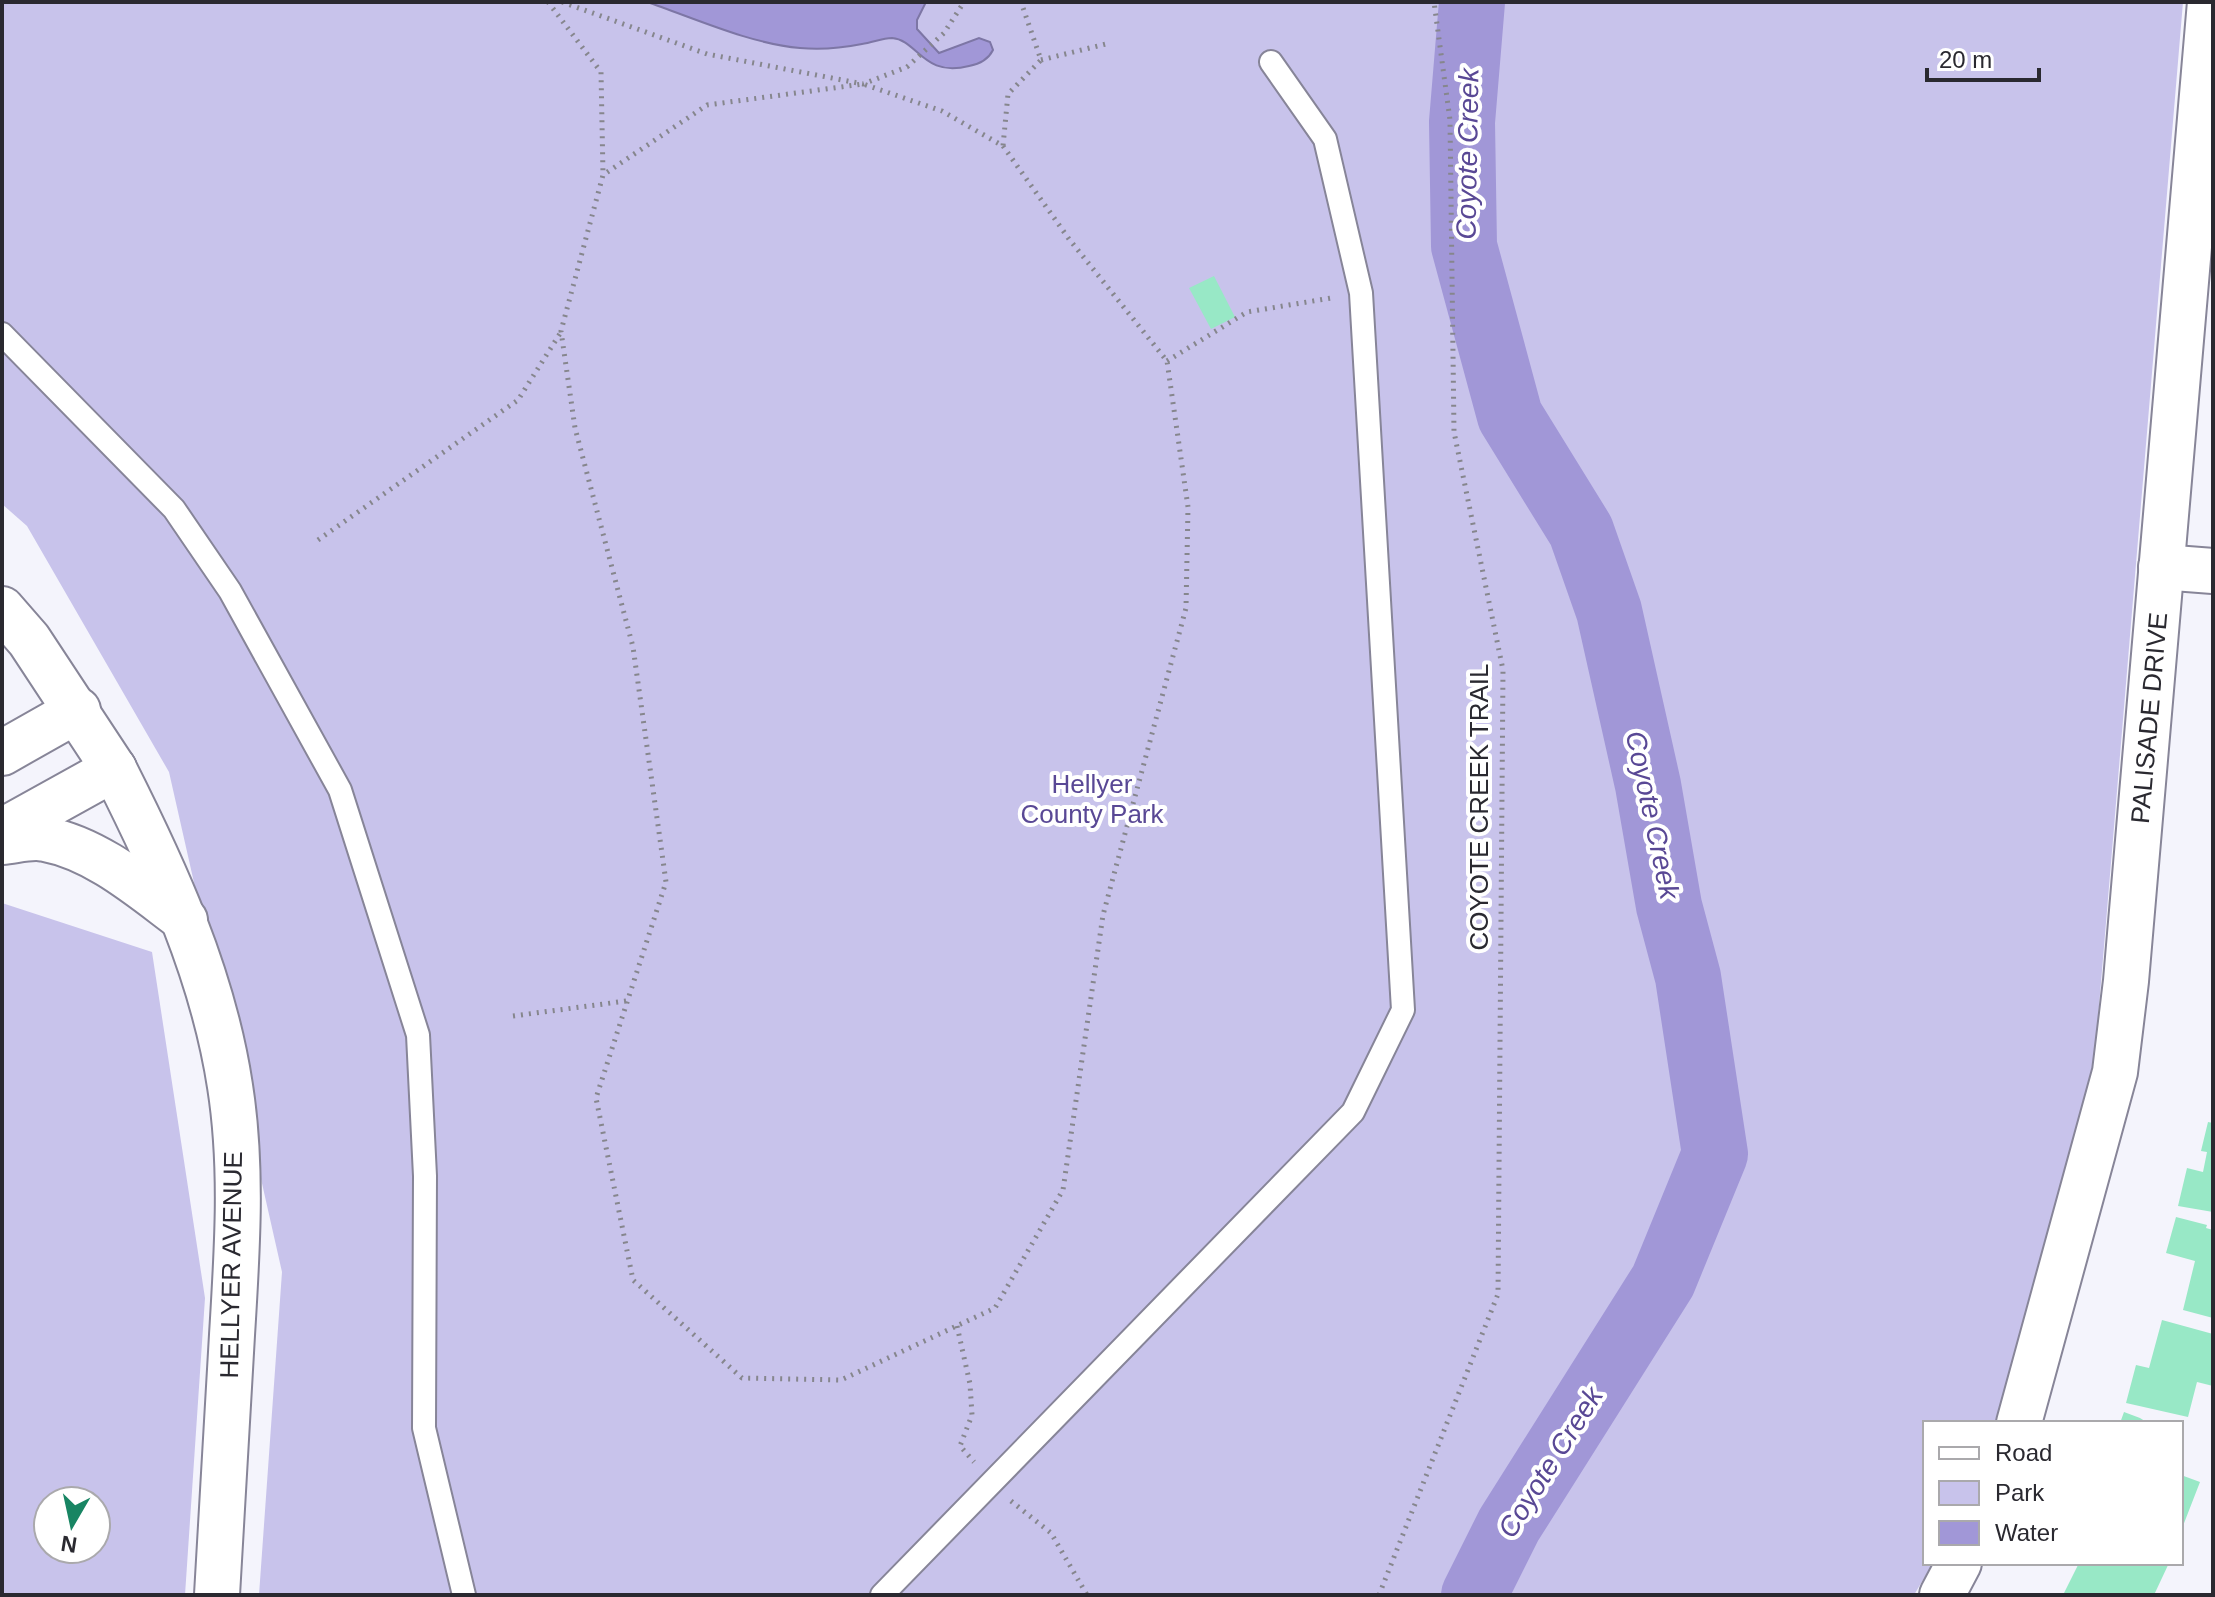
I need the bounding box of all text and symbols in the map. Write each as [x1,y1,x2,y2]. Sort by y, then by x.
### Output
scale bar [1927,32,2039,82]
text: 20 m [1939,46,1992,73]
water label: Coyote Creek [1451,66,1485,240]
street label: PALISADE DRIVE [2125,611,2173,825]
street label: COYOTE CREEK TRAIL [1464,663,1494,951]
water label: Coyote Creek [1620,728,1686,904]
park label: Hellyer County Park [1020,769,1165,829]
street label: HELLYER AVENUE [214,1151,248,1379]
water label: Coyote Creek [1492,1380,1610,1543]
legend [1923,1421,2183,1565]
text: Road [1995,1439,2052,1466]
text: Park [1995,1479,2045,1506]
north arrow [32,1485,112,1565]
text: Water [1995,1519,2058,1546]
text: N [59,1531,79,1558]

